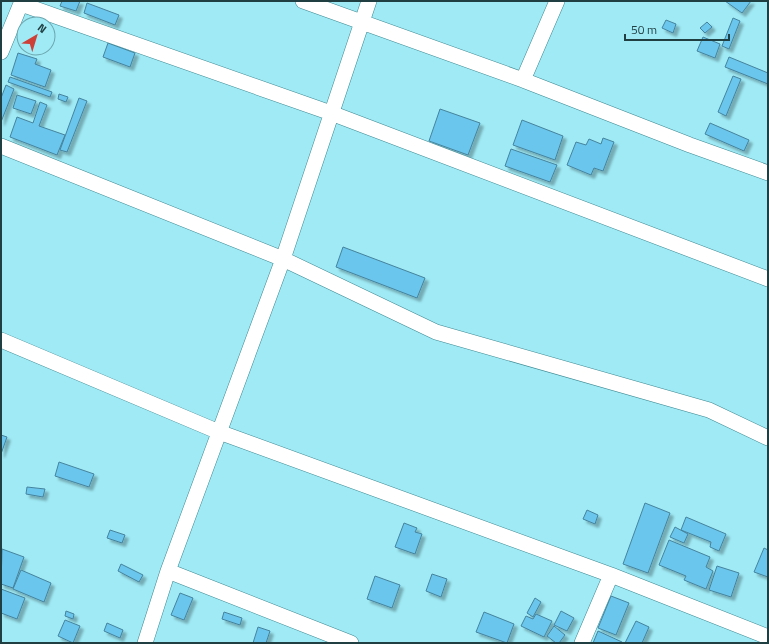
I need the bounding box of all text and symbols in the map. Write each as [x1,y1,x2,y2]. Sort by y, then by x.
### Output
north arrow [16,16,56,56]
scale bar [625,16,729,42]
text: N [34,19,50,37]
text: 50 m [631,20,657,39]

